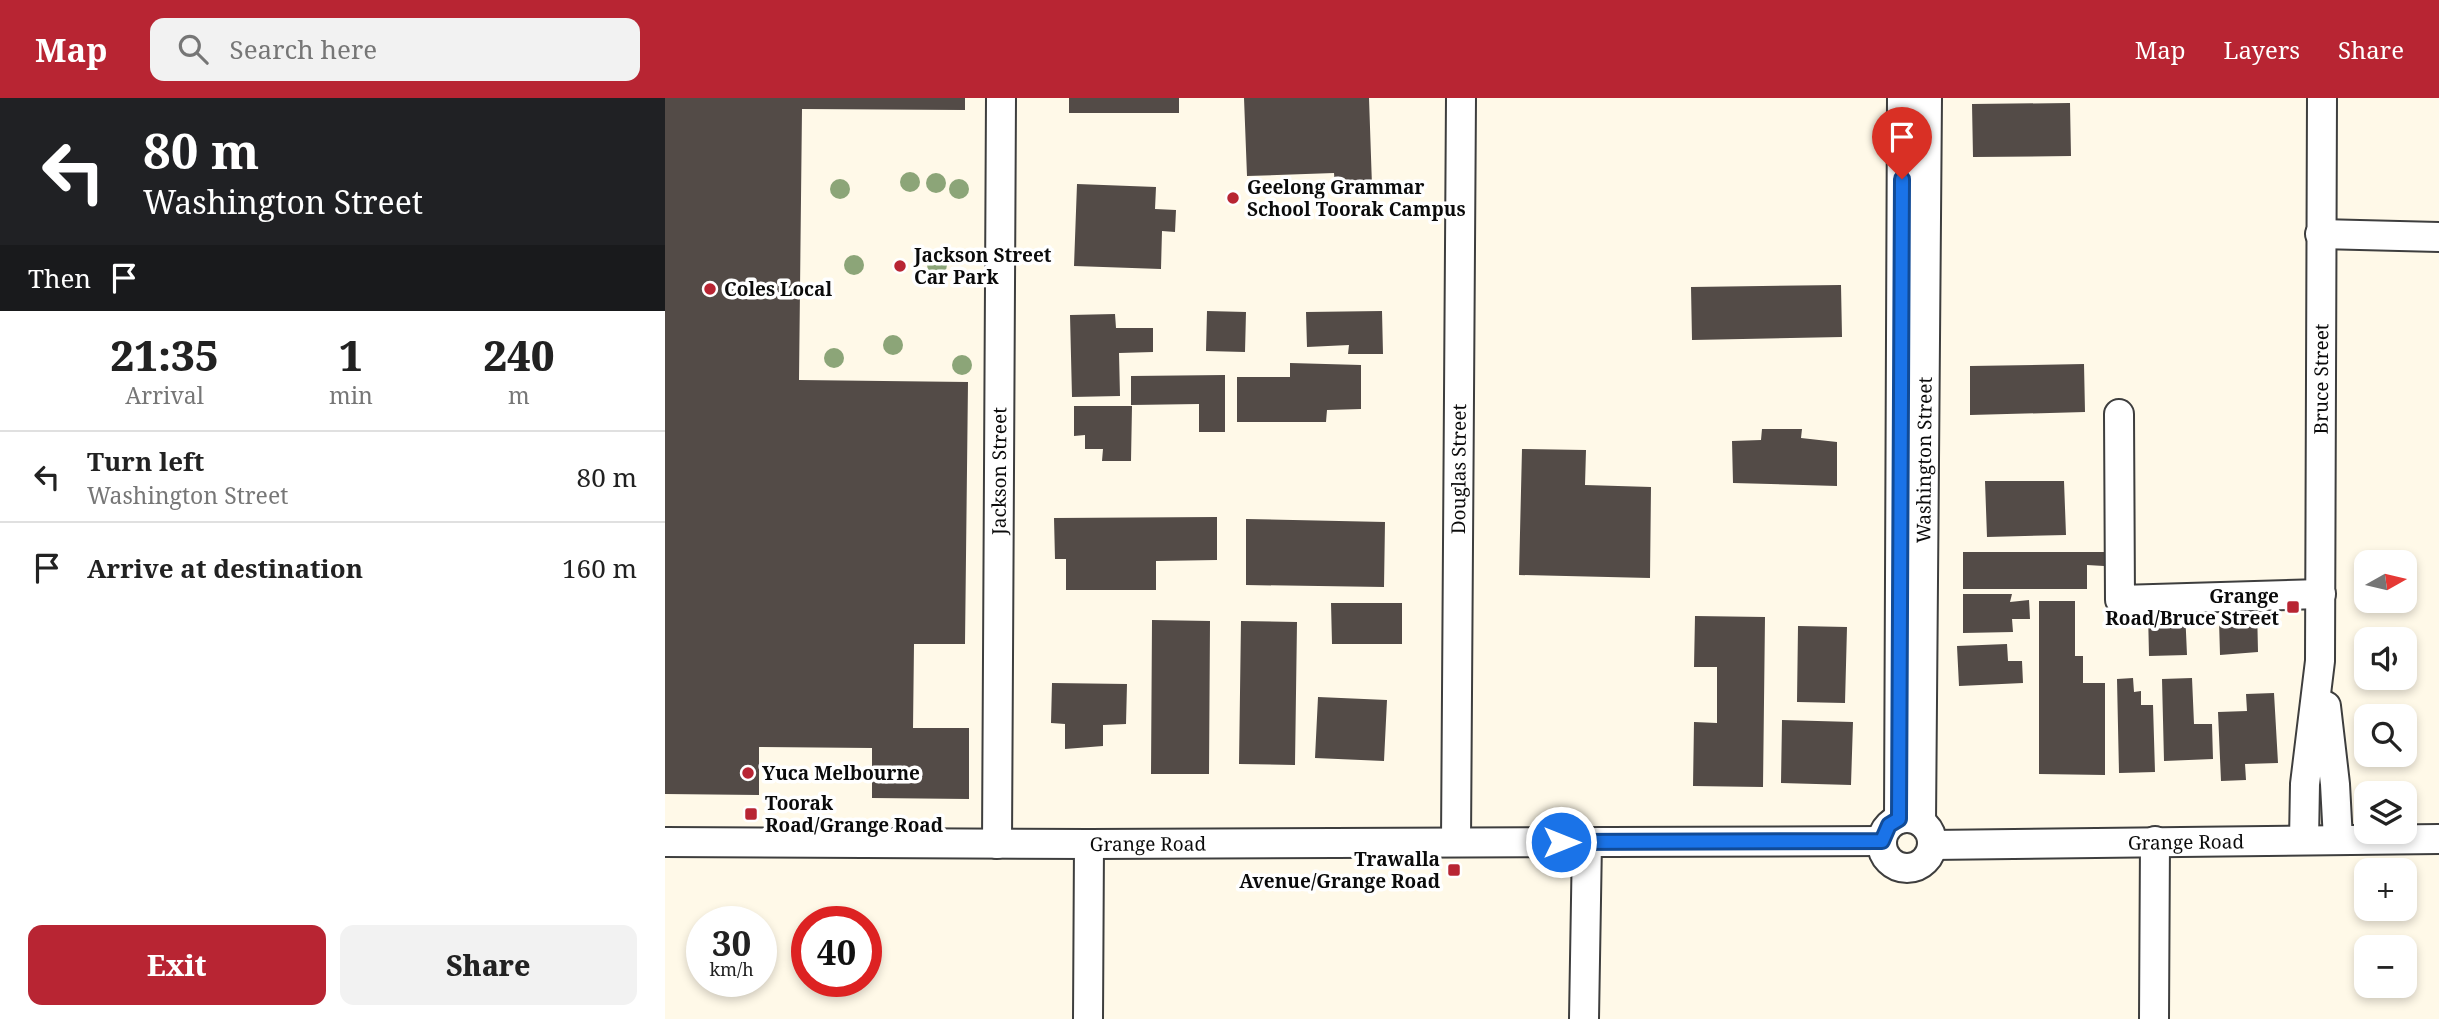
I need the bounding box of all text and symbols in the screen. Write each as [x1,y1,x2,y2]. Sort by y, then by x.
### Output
search box [150,18,640,81]
text: Map [35,27,108,72]
icon: search [174,30,212,68]
text: Search here [230,31,377,67]
text: Map [2135,33,2186,66]
text: Layers [2224,33,2300,66]
text: Share [2338,33,2404,66]
pin [1872,107,1932,179]
text: 80 m [143,117,259,183]
icon: arrive [1883,118,1921,156]
icon: left [28,126,119,217]
place label: Geelong Grammar School Toorak Campus [1247,174,1466,222]
text: Washington Street [143,180,423,223]
marker: Geelong Grammar School Toorak Campus [1225,190,1241,206]
place label: Jackson Street Car Park [913,242,1052,290]
marker: Jackson Street Car Park [892,258,908,274]
icon: arrive [105,259,143,297]
text: Then [28,260,91,296]
place label: Coles Local [724,276,833,302]
marker: Coles Local [702,281,718,297]
street label: Bruce Street [2308,323,2334,434]
text: 21:35 [110,326,219,383]
text: 1 [339,326,363,383]
text: 240 [483,326,555,383]
street label: Washington Street [1910,376,1938,543]
text: Arrival [125,379,204,411]
text: min [329,379,373,411]
text: m [508,379,530,411]
street label: Douglas Street [1445,403,1472,534]
street label: Jackson Street [986,407,1012,536]
text: Turn left [87,443,204,479]
icon: left [28,458,66,496]
text: 80 m [577,459,637,495]
text: Washington Street [87,479,288,511]
icon: arrive [28,549,66,587]
text: Arrive at destination [87,550,363,586]
text: 160 m [562,550,637,586]
north arrow [2354,550,2417,612]
map controls [2354,550,2417,998]
place label: Grange Road/Bruce Street [2105,583,2279,631]
marker: Grange Road/Bruce Street [2285,599,2301,615]
button: sound [2354,627,2417,690]
button: search [2354,704,2417,767]
place label: Yuca Melbourne [762,760,920,786]
marker: Yuca Melbourne [740,765,756,781]
button: layers [2354,781,2417,844]
place label: Toorak Road/Grange Road [765,790,944,838]
position arrow [1524,805,1598,879]
marker: Toorak Road/Grange Road [743,806,759,822]
street label: Grange Road [2128,828,2245,856]
street label: Grange Road [1090,831,1207,857]
place label: Trawalla Avenue/Grange Road [1239,846,1441,894]
button: + [2354,858,2417,921]
marker: Trawalla Avenue/Grange Road [1446,862,1462,878]
speed limit sign: 40 [791,906,882,997]
text: 30 [712,919,751,966]
button: Exit [28,925,326,1005]
button: Share [340,925,637,1005]
button: − [2354,935,2417,998]
text: km/h [709,957,754,981]

